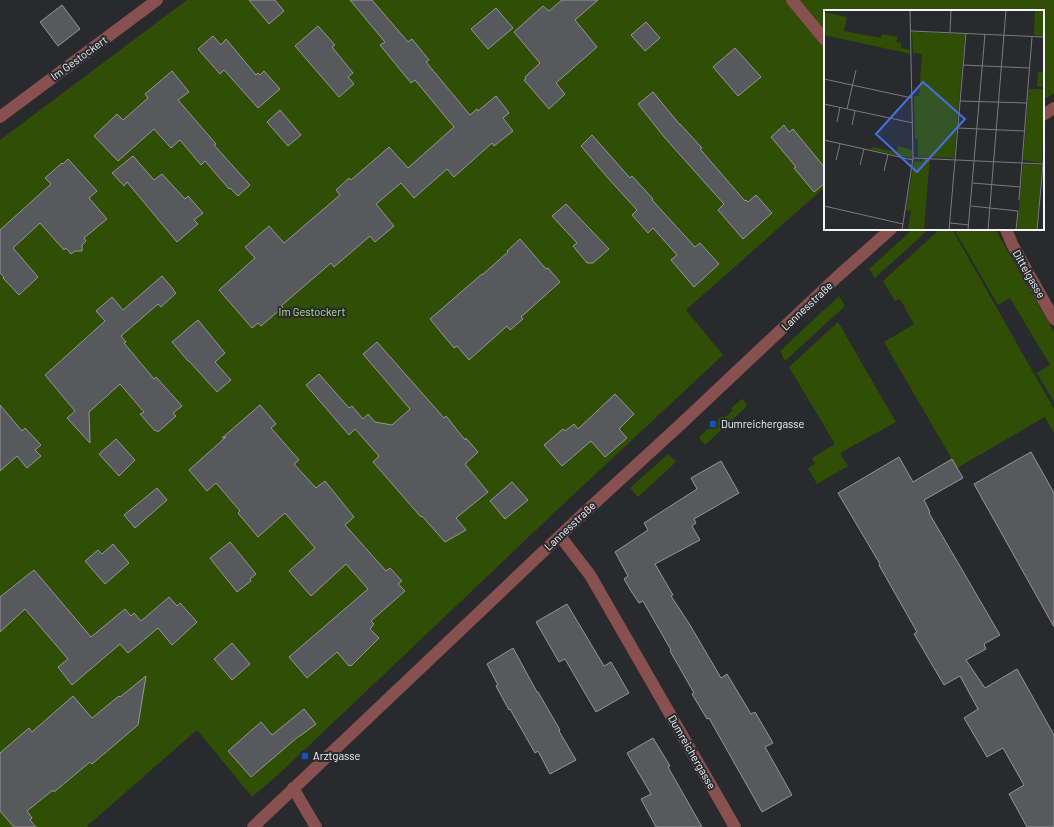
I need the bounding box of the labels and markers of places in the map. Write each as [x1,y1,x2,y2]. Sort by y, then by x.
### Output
place label: Dumreichergasse [721,417,804,430]
marker: Dumreichergasse [708,419,718,429]
place label: Arztgasse [313,749,360,762]
marker: Arztgasse [300,751,310,761]

